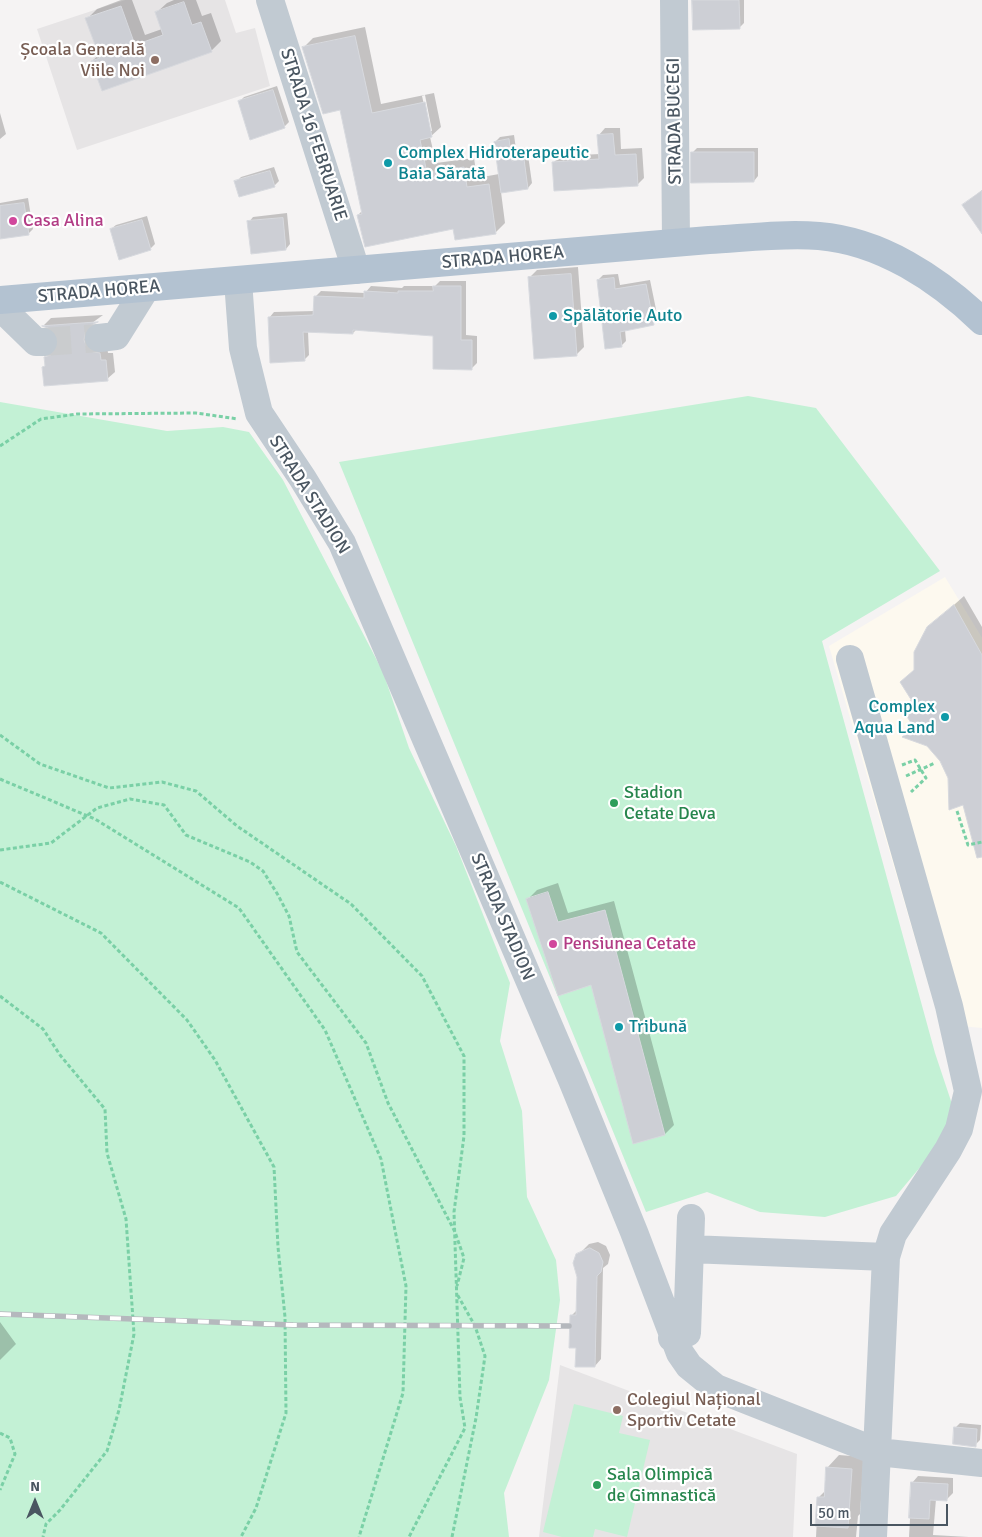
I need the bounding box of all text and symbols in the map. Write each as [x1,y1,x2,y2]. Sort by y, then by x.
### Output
place label: Școala Generală Viile Noi [20,39,145,82]
street label: STRADA 16 FEBRUARIE [275,46,351,224]
marker: Școala Generală Viile Noi [149,54,161,66]
street label: STRADA BUCEGI [663,57,687,185]
place label: Complex Hidroterapeutic Baia Sărată [398,142,589,184]
marker: Complex Hidroterapeutic Baia Sărată [382,157,394,169]
place label: Casa Alina [23,210,104,232]
marker: Casa Alina [7,215,19,227]
street label: STRADA HOREA [441,242,565,274]
street label: STRADA HOREA [37,276,161,308]
place label: Spălătorie Auto [563,305,682,327]
marker: Spălătorie Auto [547,310,559,322]
street label: STRADA STADION [264,432,354,558]
place label: Complex Aqua Land [854,696,935,739]
marker: Complex Aqua Land [939,711,951,723]
place label: Stadion Cetate Deva [624,782,716,824]
marker: Stadion Cetate Deva [608,797,620,809]
street label: STRADA STADION [466,850,538,984]
place label: Pensiunea Cetate [563,933,696,955]
marker: Pensiunea Cetate [547,938,559,950]
place label: Tribună [629,1016,687,1038]
marker: Tribună [613,1021,625,1033]
place label: Colegiul Național Sportiv Cetate [627,1389,761,1432]
marker: Colegiul Național Sportiv Cetate [611,1404,623,1416]
place label: Sala Olimpică de Gimnastică [607,1464,716,1506]
north arrow [10,1477,60,1527]
text: N [30,1478,40,1495]
marker: Sala Olimpică de Gimnastică [591,1479,603,1491]
scale bar [812,1494,950,1526]
text: 50 m [818,1504,849,1522]

